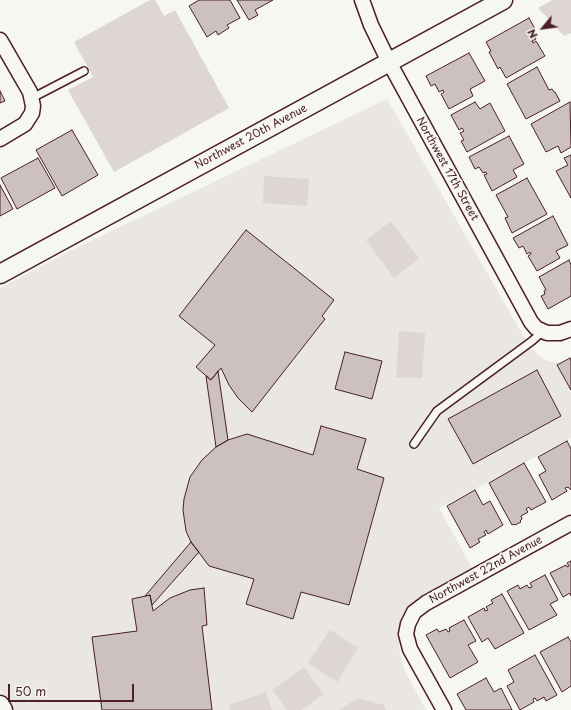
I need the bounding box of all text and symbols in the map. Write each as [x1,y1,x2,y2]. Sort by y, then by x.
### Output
north arrow [523,8,563,48]
text: N [523,26,542,42]
street label: Northwest 20th Avenue [192,102,310,172]
street label: Northwest 17th Street [413,115,481,223]
street label: Northwest 22nd Avenue [427,533,545,607]
scale bar [10,676,136,702]
text: 50 m [15,682,46,700]

